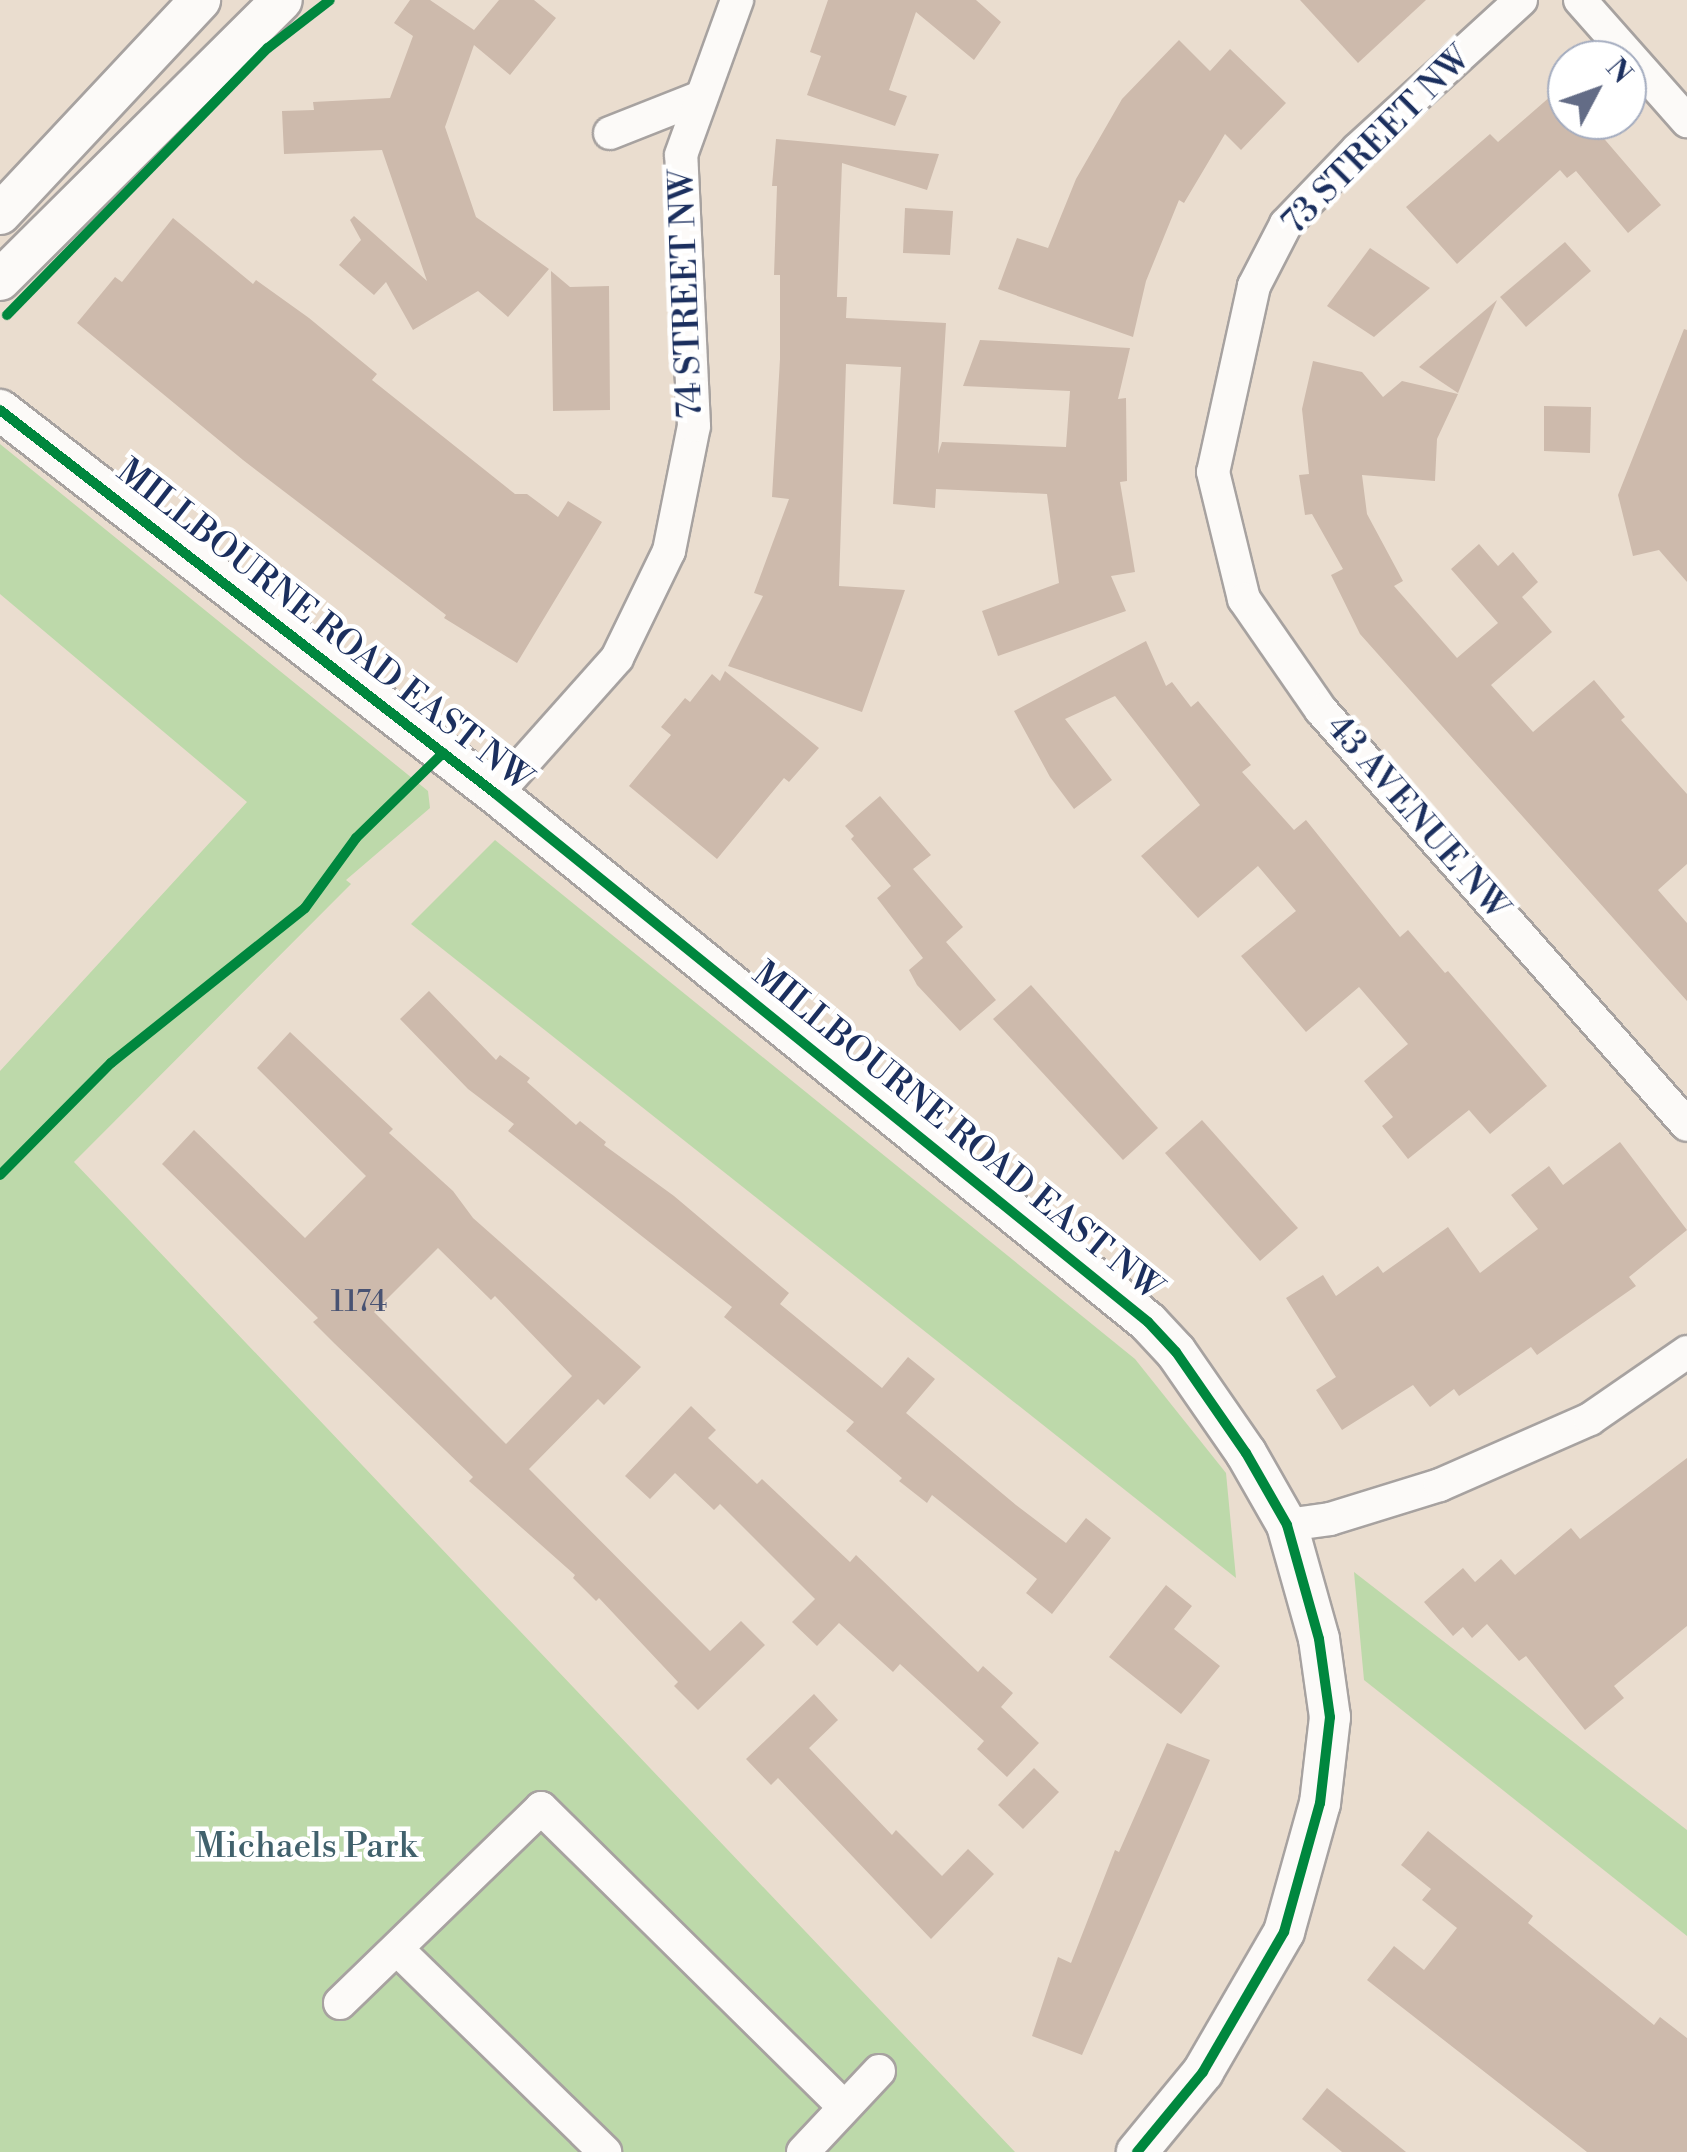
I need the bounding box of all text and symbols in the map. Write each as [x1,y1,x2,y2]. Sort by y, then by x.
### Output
street label: 73 STREET NW [1274,38,1480,244]
north arrow [1547,40,1647,140]
text: N [1598,51,1639,91]
street label: 74 STREET NW [662,168,712,420]
street label: MILLBOURNE ROAD EAST NW [108,451,540,801]
street label: 43 AVENUE NW [1317,707,1517,929]
street label: MILLBOURNE ROAD EAST NW [744,954,1170,1310]
house number: 1174 [331,1284,387,1320]
park label: Michaels Park [195,1826,417,1868]

